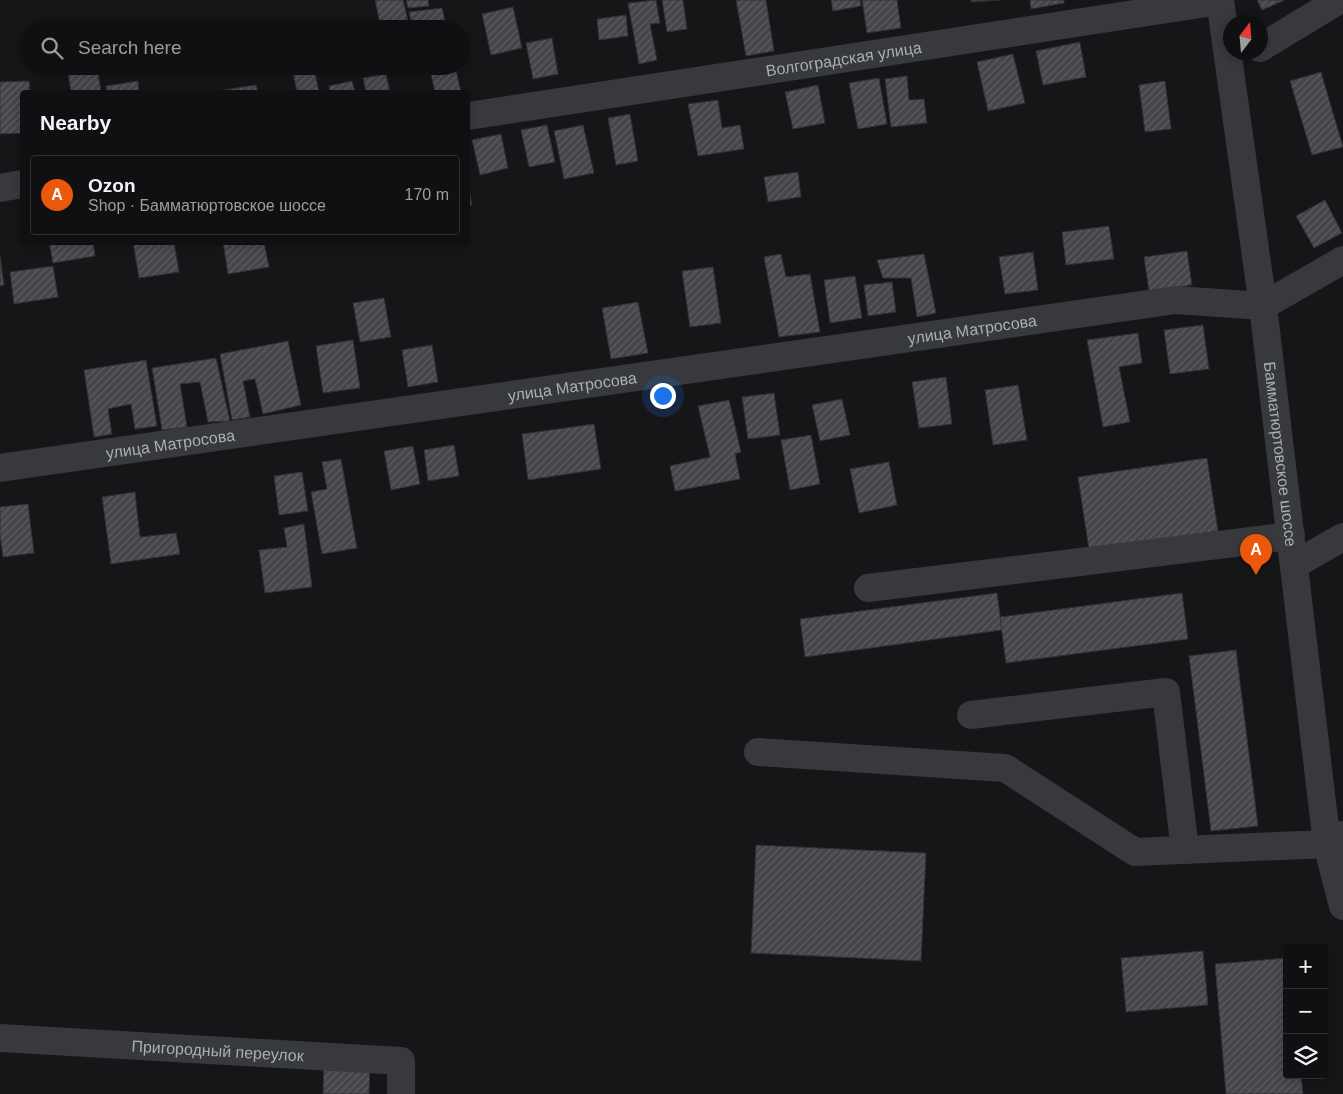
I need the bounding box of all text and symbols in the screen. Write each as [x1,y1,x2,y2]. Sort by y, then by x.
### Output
north arrow [1223,15,1268,60]
search box [20,20,470,75]
icon: search [38,34,66,62]
text: Search here [78,37,182,58]
street label: Волгоградская улица [765,38,923,79]
text: Nearby [40,111,111,134]
text: Ozon [88,175,136,196]
text: A [51,186,63,203]
text: 170 m [405,186,449,203]
text: Shop · Бамматюртовское шоссе [88,197,326,214]
street label: улица Матросова [907,312,1038,347]
street label: Бамматюртовское шоссе [1261,360,1300,548]
street label: улица Матросова [507,369,638,404]
your location [650,383,676,409]
street label: улица Матросова [105,426,236,461]
pin: A [1240,534,1272,575]
map controls [1283,944,1328,1079]
button: + [1283,944,1328,989]
button: − [1283,989,1328,1034]
button: layers [1283,1034,1328,1079]
street label: Пригородный переулок [131,1037,305,1064]

